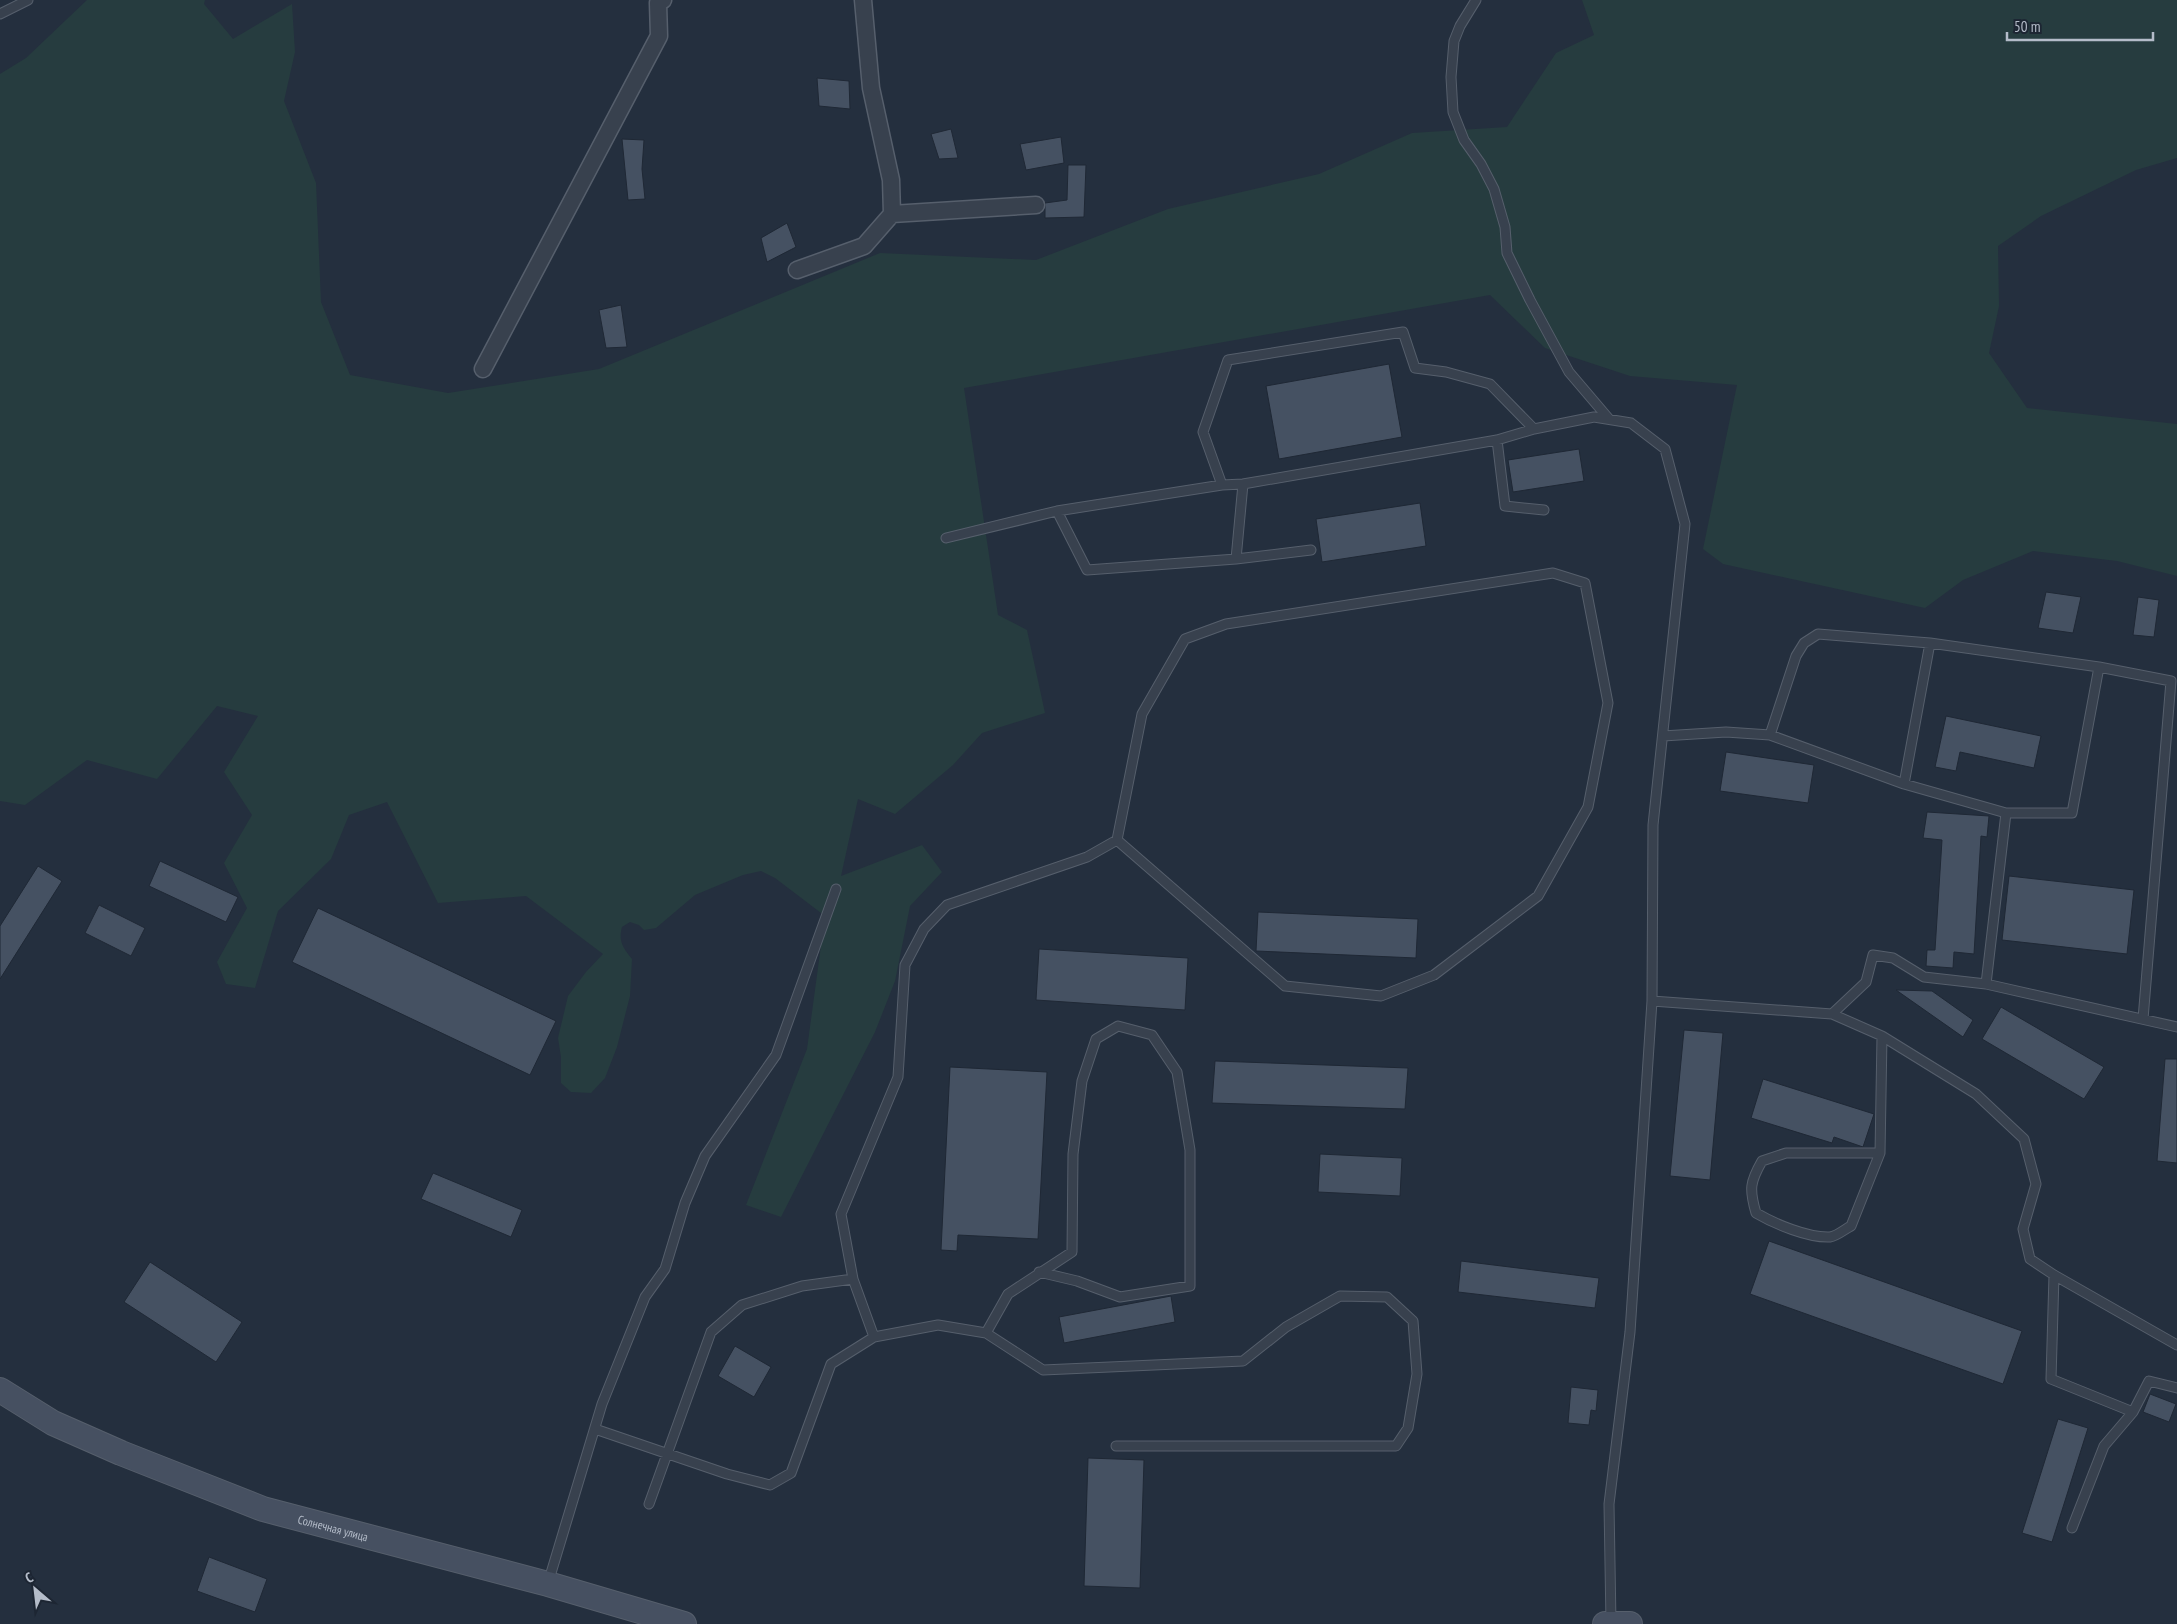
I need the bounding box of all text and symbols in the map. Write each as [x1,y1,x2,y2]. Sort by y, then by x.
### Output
scale bar [2007,10,2153,42]
text: 50 m [2014,17,2040,36]
street label: Солнечная улица [296,1511,370,1544]
north arrow [10,1564,60,1614]
text: С [22,1568,36,1587]

